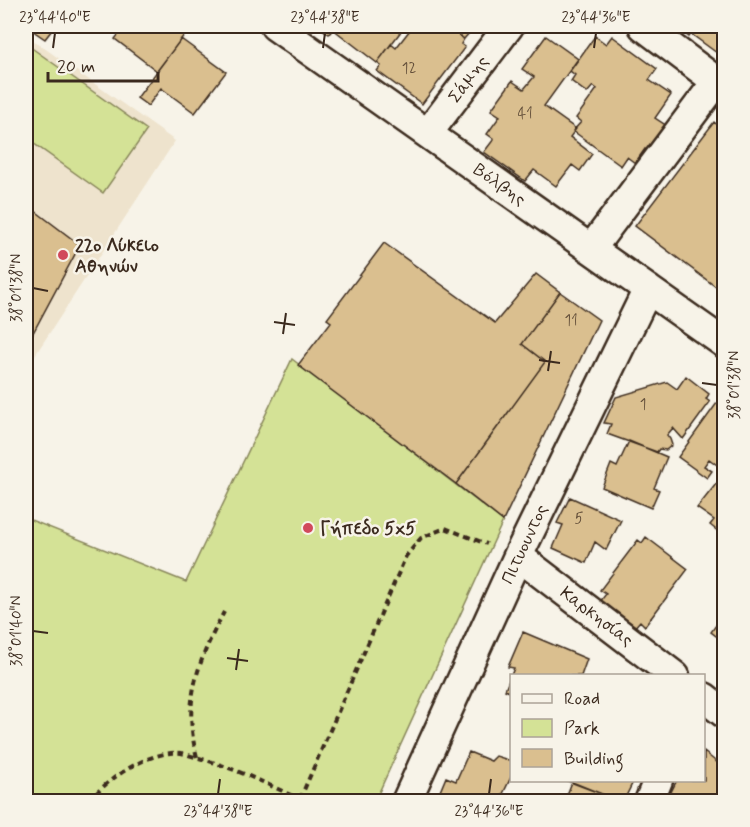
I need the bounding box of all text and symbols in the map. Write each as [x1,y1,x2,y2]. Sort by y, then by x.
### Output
text: 23°44'40"E [19,8,91,28]
text: 23°44'38"E [290,8,360,28]
text: 23°44'36"E [561,8,631,28]
scale bar [48,45,158,83]
street label: Σάμης [443,51,495,108]
text: 20 m [57,55,95,79]
house number: 12 [402,59,416,79]
house number: 41 [517,104,533,124]
street label: Βόλβης [468,158,531,212]
place label: 22ο Λύκειο Αθηνών [75,234,159,279]
marker: 22ο Λύκειο Αθηνών [56,248,70,262]
text: 38°01'38"N [7,254,27,322]
house number: 11 [564,311,578,331]
text: 38°01'38"N [725,351,745,419]
house number: 1 [640,395,646,415]
street label: Πιτυουντος [496,501,554,588]
house number: 5 [574,509,584,529]
place label: Γήπεδο 5x5 [320,517,416,541]
marker: Γήπεδο 5x5 [301,521,315,535]
street label: Καρκησίας [555,581,638,652]
text: 38°01'40"N [7,596,27,666]
legend [510,674,705,782]
text: Road [564,687,600,711]
text: Park [564,717,600,741]
text: Building [564,747,624,773]
text: 23°44'38"E [183,802,253,822]
text: 23°44'36"E [454,802,524,822]

